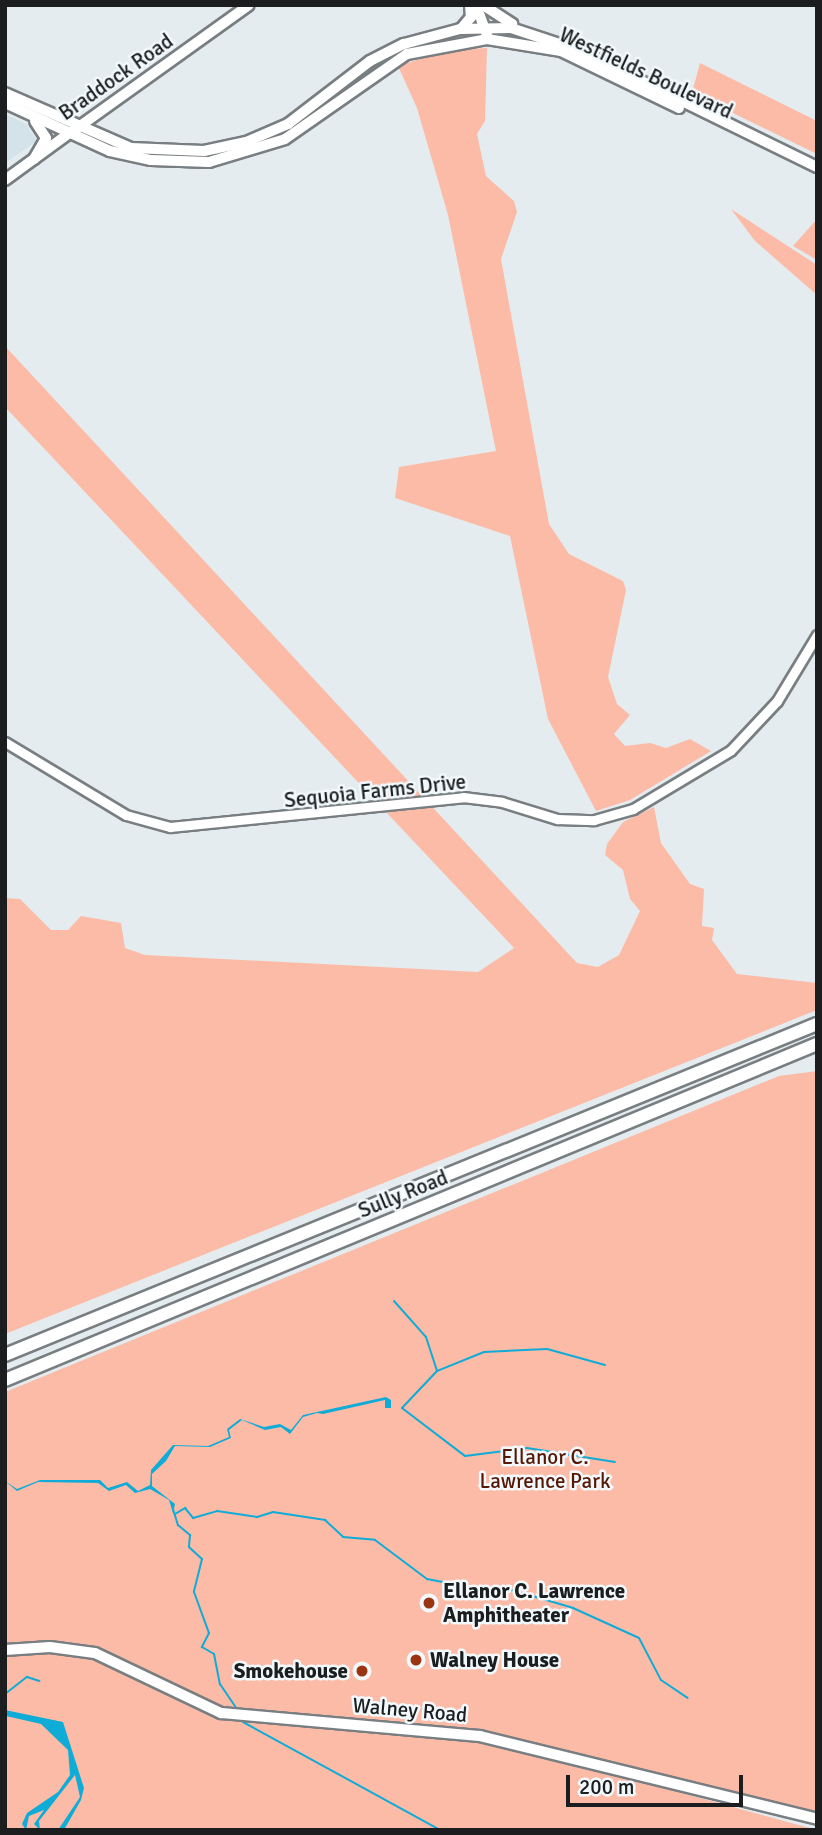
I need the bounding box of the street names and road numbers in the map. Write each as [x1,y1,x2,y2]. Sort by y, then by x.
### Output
street label: Westfields Boulevard [555,22,737,124]
street label: Braddock Road [54,28,178,126]
street label: Sequoia Farms Drive [283,769,467,813]
street label: Sully Road [355,1165,451,1223]
street label: Walney Road [352,1692,468,1728]

